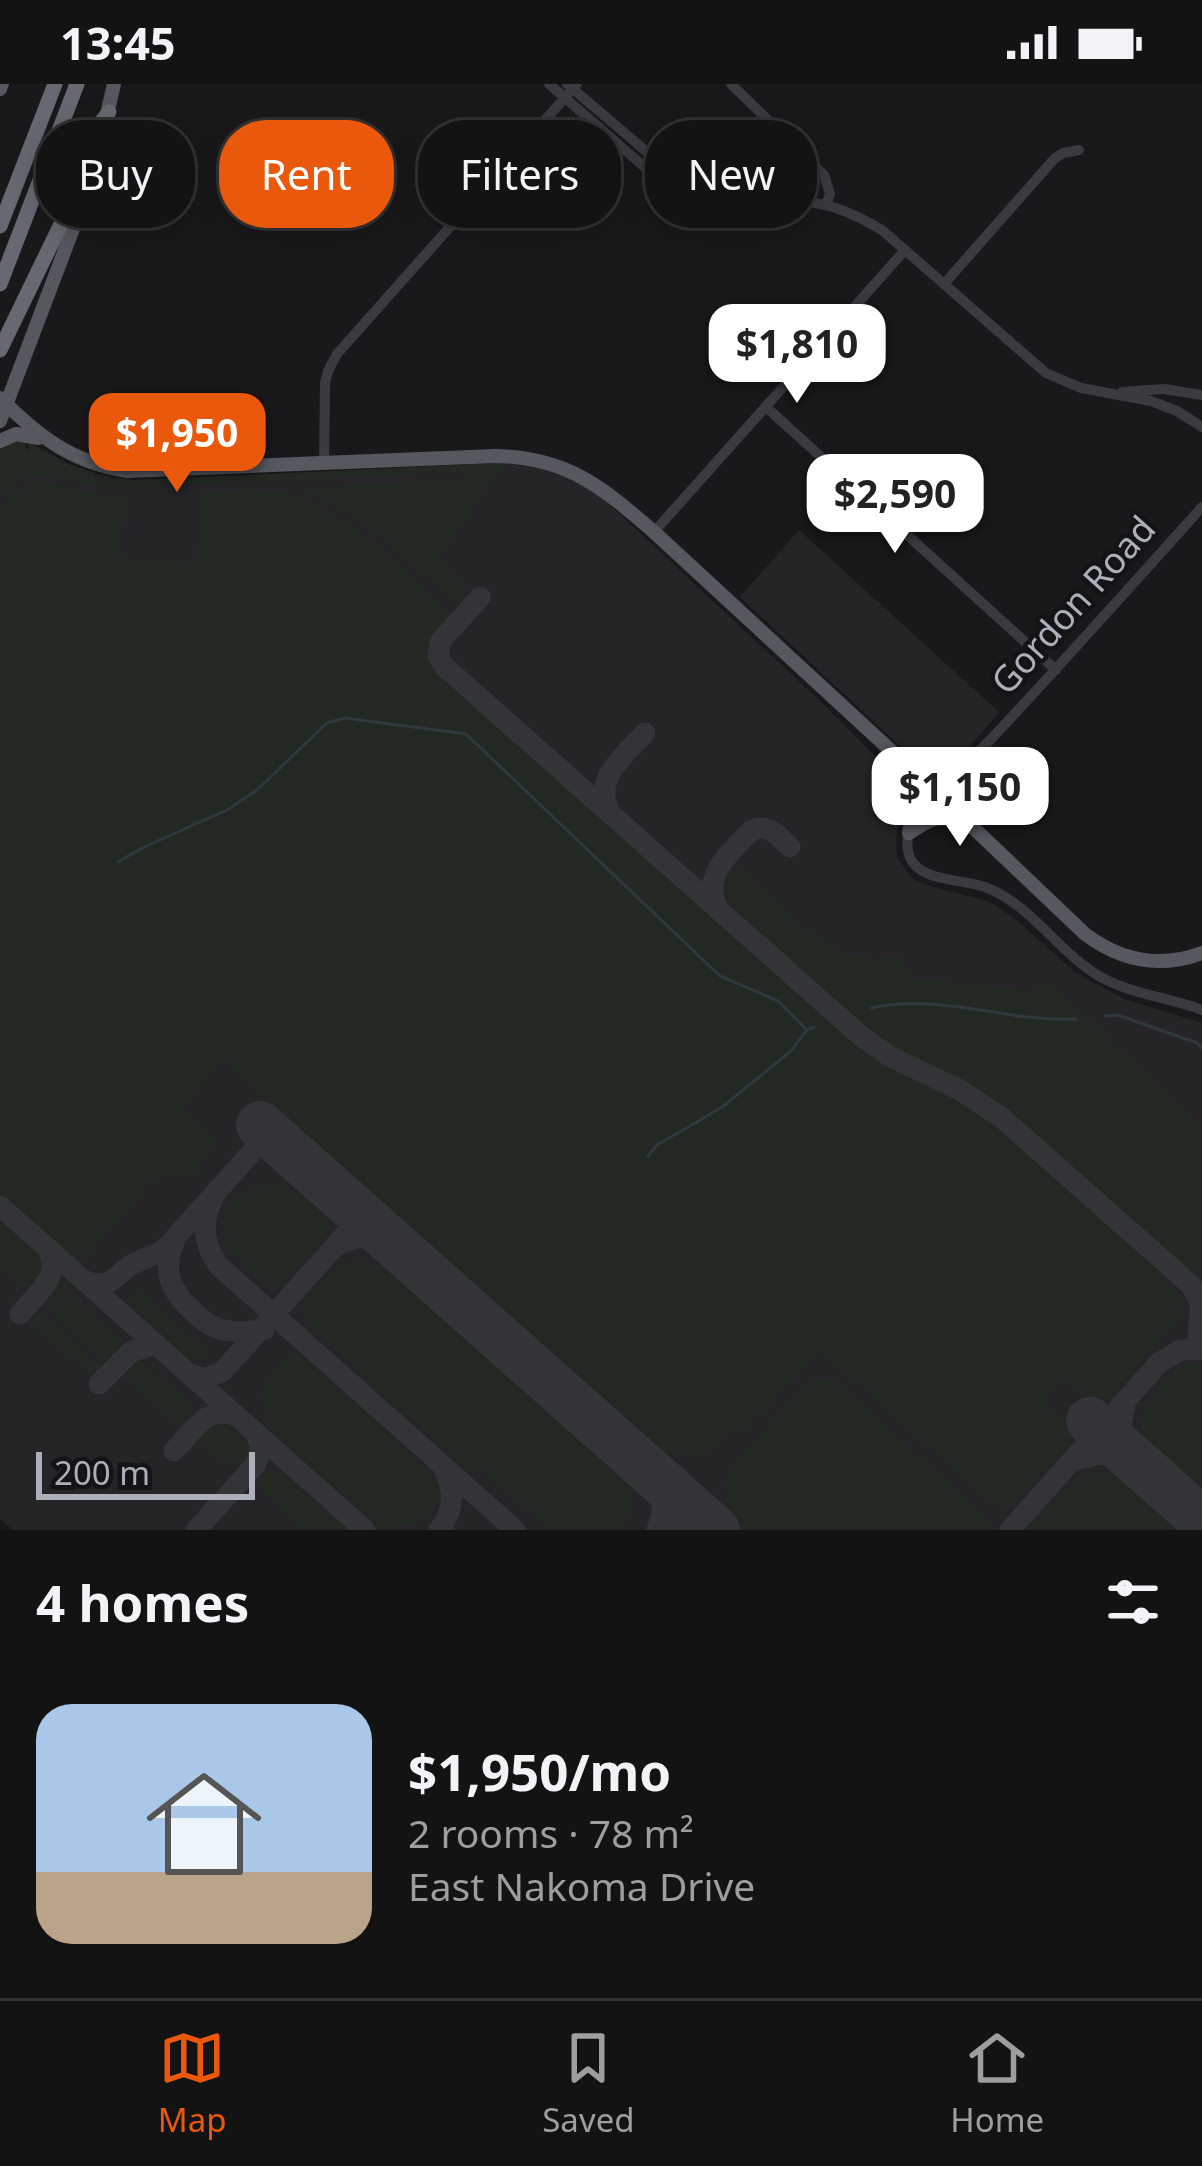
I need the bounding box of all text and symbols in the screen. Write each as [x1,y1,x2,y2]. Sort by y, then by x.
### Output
text: 13:45 [60,12,176,73]
chip: Buy [36,120,195,228]
chip: Rent [219,120,394,228]
chip: Filters [418,120,621,228]
chip: New [645,120,817,228]
pin: $1,810 [699,304,895,406]
text: $1,810 [736,316,858,369]
pin: $1,950 [79,393,275,495]
text: $1,950 [116,405,238,458]
pin: $2,590 [797,454,993,556]
text: $2,590 [834,466,956,519]
street label: Gordon Road [979,505,1166,704]
pin: $1,150 [862,747,1058,849]
text: $1,150 [899,759,1021,812]
scale bar [36,1446,255,1499]
text: 200 m [54,1450,150,1495]
text: 4 homes [36,1567,249,1637]
icon: filters [1100,1569,1166,1635]
text: $1,950/mo [408,1736,671,1806]
icon: home [132,1752,276,1896]
text: 2 rooms · 78 m² [408,1806,694,1859]
text: East Nakoma Drive [408,1859,755,1912]
tab: Map [158,2025,227,2142]
tab: Saved [542,2025,635,2142]
tab: Home [950,2025,1044,2142]

